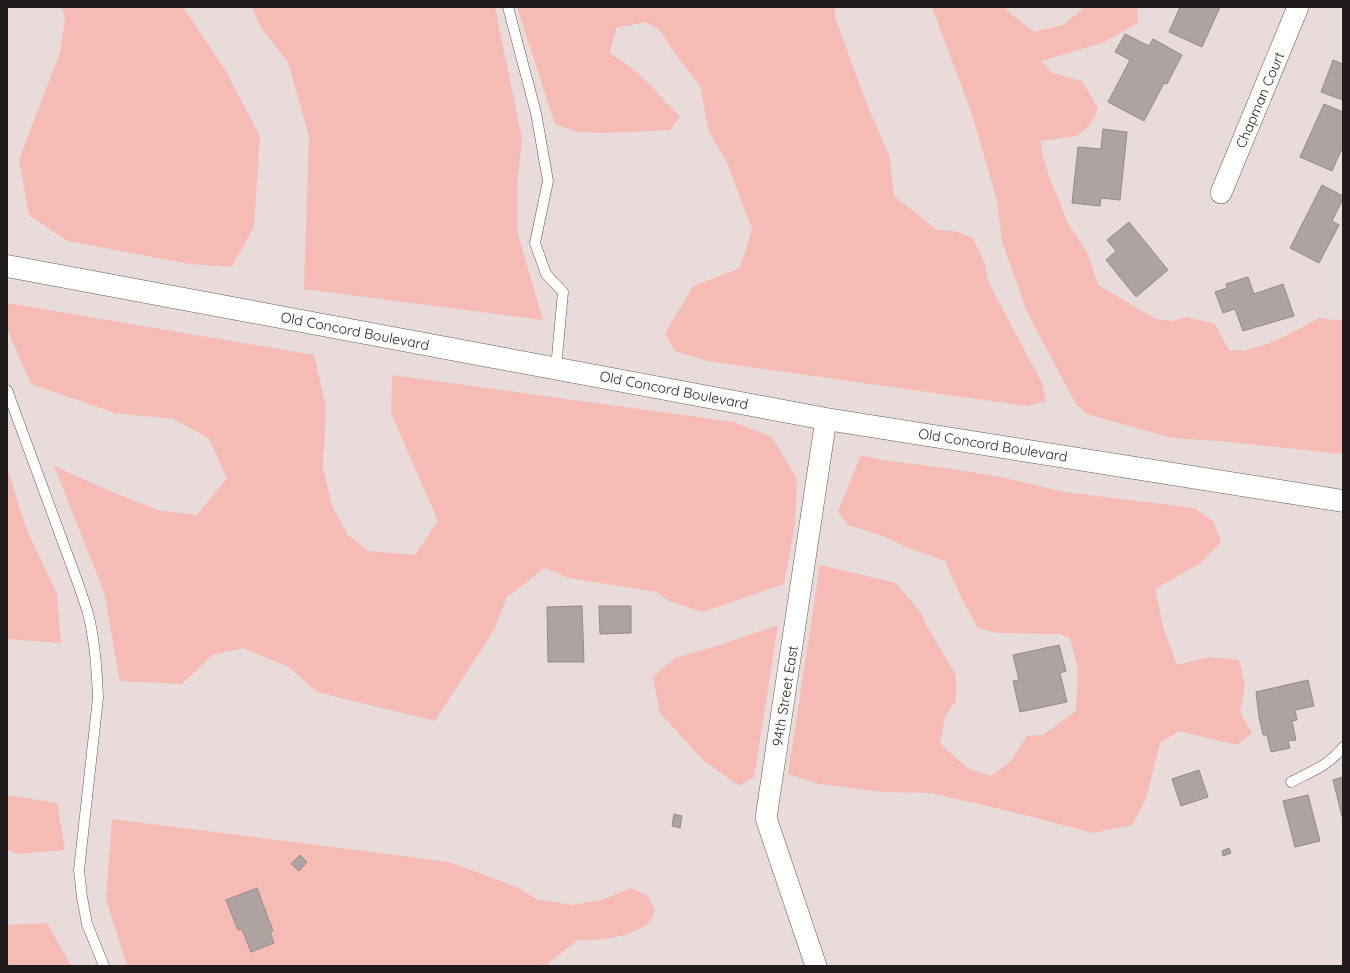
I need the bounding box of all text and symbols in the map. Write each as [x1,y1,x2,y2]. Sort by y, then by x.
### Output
street label: Chapman Court [1232,49,1288,151]
street label: Old Concord Boulevard [279,308,431,354]
street label: Old Concord Boulevard [598,367,750,413]
street label: Old Concord Boulevard [917,424,1069,466]
street label: 94th Street East [768,644,802,748]

